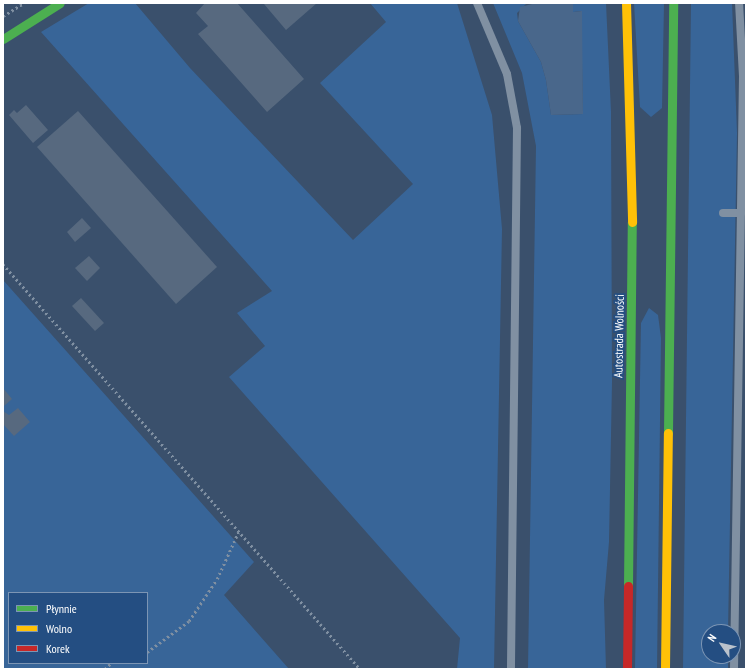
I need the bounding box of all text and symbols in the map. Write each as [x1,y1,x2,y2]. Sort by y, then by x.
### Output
street label: Autostrada Wolności [611,294,627,378]
legend [8,592,148,664]
text: Płynnie [46,601,77,616]
text: Wolno [46,621,72,636]
north arrow [701,624,741,664]
text: N [704,631,719,644]
text: Korek [46,641,70,656]

